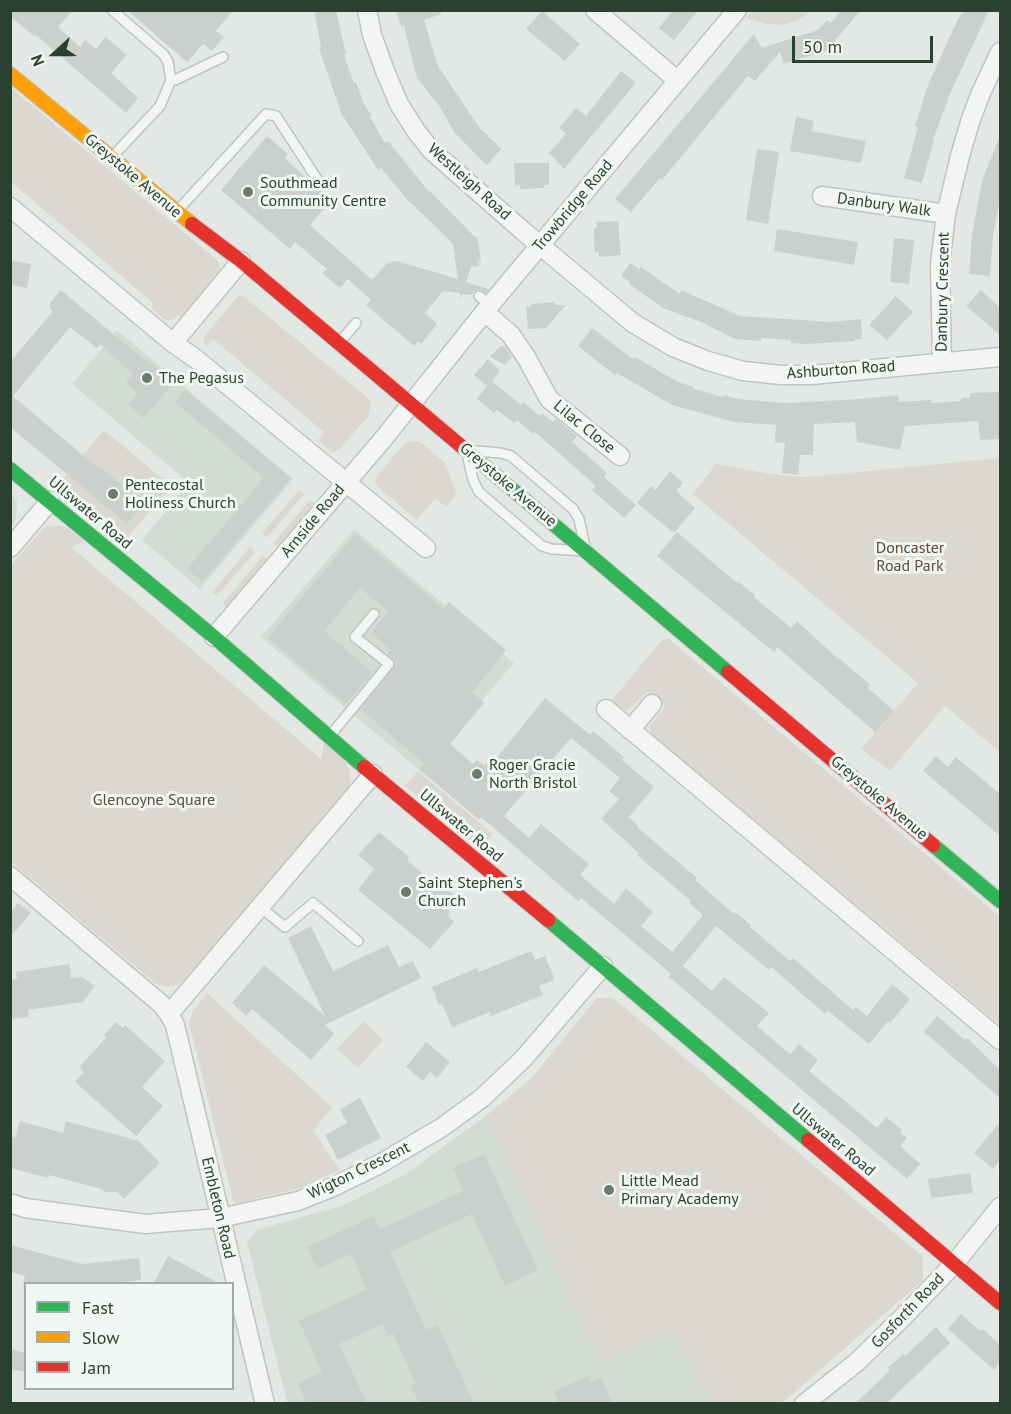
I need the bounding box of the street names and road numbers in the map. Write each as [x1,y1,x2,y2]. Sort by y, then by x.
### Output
street label: Greystoke Avenue [81,130,185,222]
street label: Westleigh Road [423,140,515,224]
street label: Trowbridge Road [529,156,617,256]
street label: Danbury Walk [836,189,932,221]
street label: Danbury Crescent [932,232,954,352]
street label: Ashburton Road [786,357,896,383]
street label: Lilac Close [549,396,619,458]
street label: Greystoke Avenue [456,439,560,531]
street label: Ullswater Road [44,472,136,554]
street label: Arnside Road [277,481,349,561]
street label: Greystoke Avenue [827,752,931,844]
street label: Ullswater Road [415,785,507,867]
street label: Ullswater Road [787,1099,879,1181]
street label: Wigton Crescent [305,1138,413,1204]
street label: Embleton Road [197,1155,239,1261]
street label: Gosforth Road [867,1269,949,1353]

